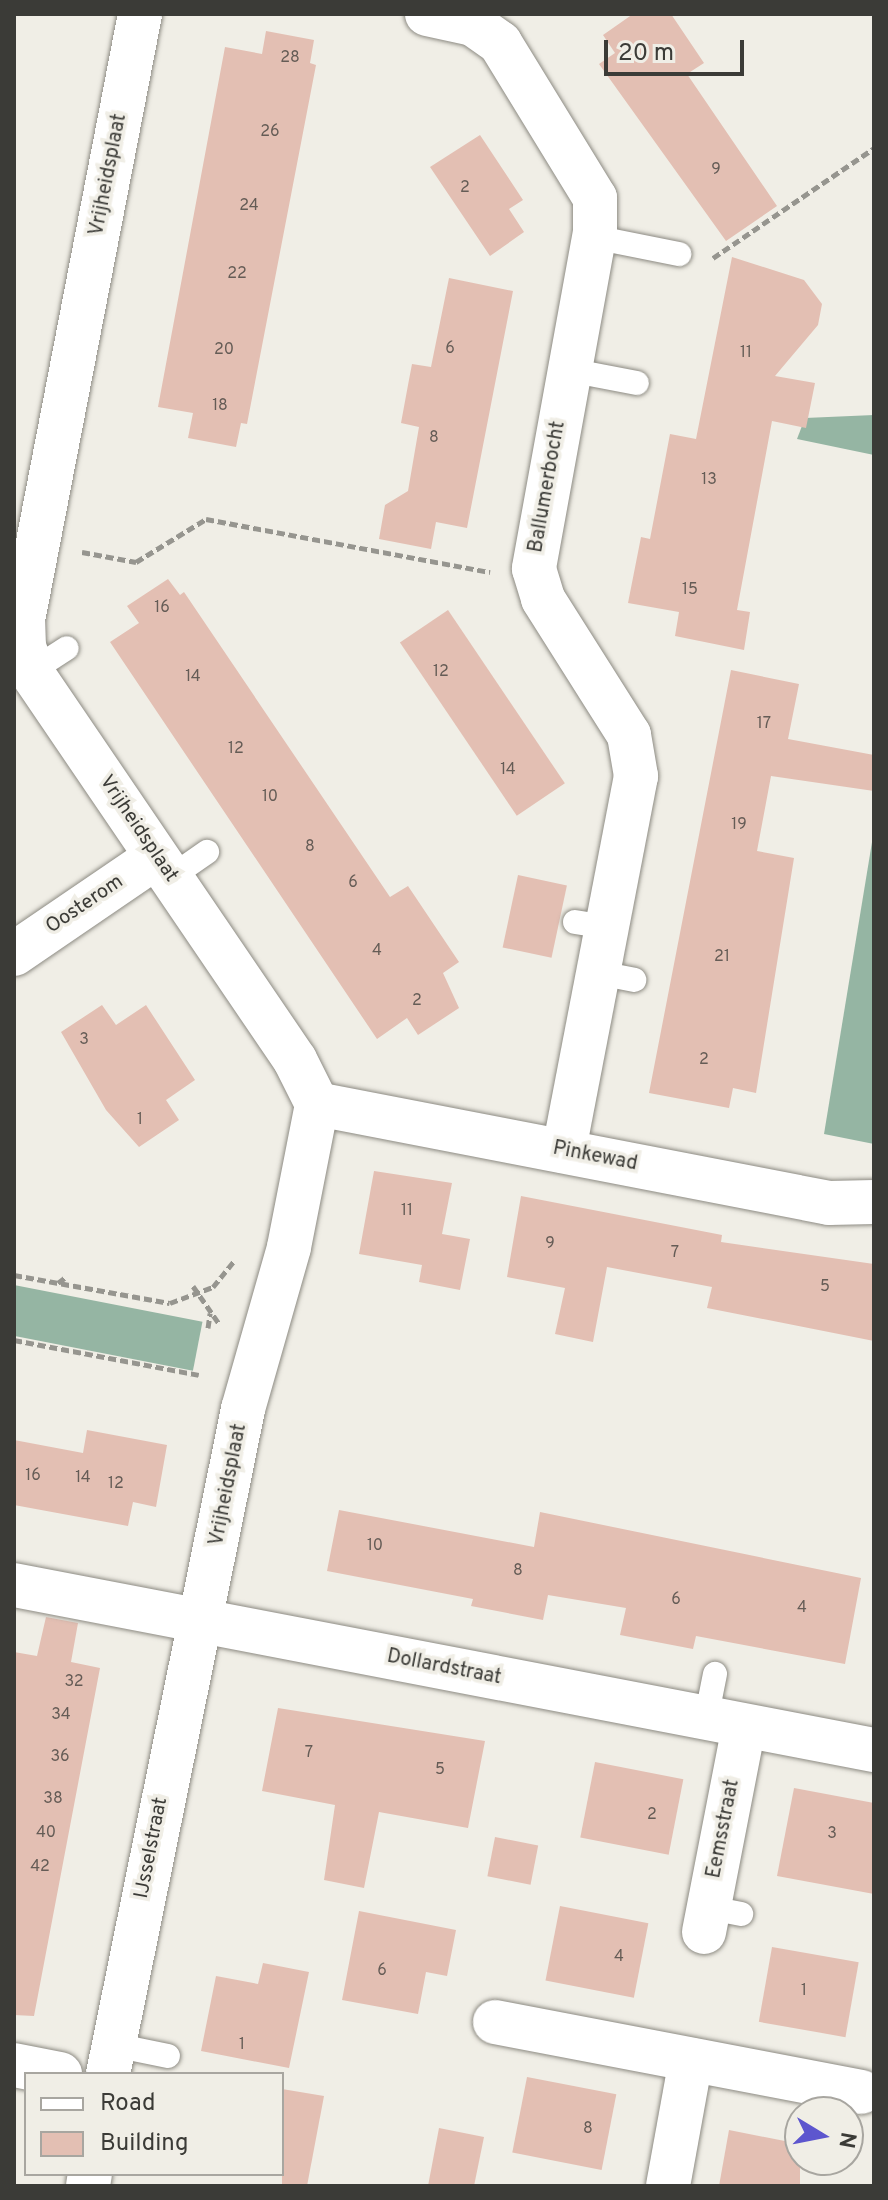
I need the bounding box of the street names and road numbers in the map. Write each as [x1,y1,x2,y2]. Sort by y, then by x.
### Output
street label: Vrijheidsplaat [85,112,133,238]
street label: Ballumerbocht [525,419,571,555]
street label: Vrijheidsplaat [93,771,183,887]
street label: Oosterom [42,870,128,940]
street label: Pinkewad [551,1137,639,1177]
street label: Vrijheidsplaat [205,1422,253,1548]
street label: Dollardstraat [385,1645,503,1691]
street label: Eemsstraat [703,1777,745,1881]
street label: IJsselstraat [130,1795,174,1901]

